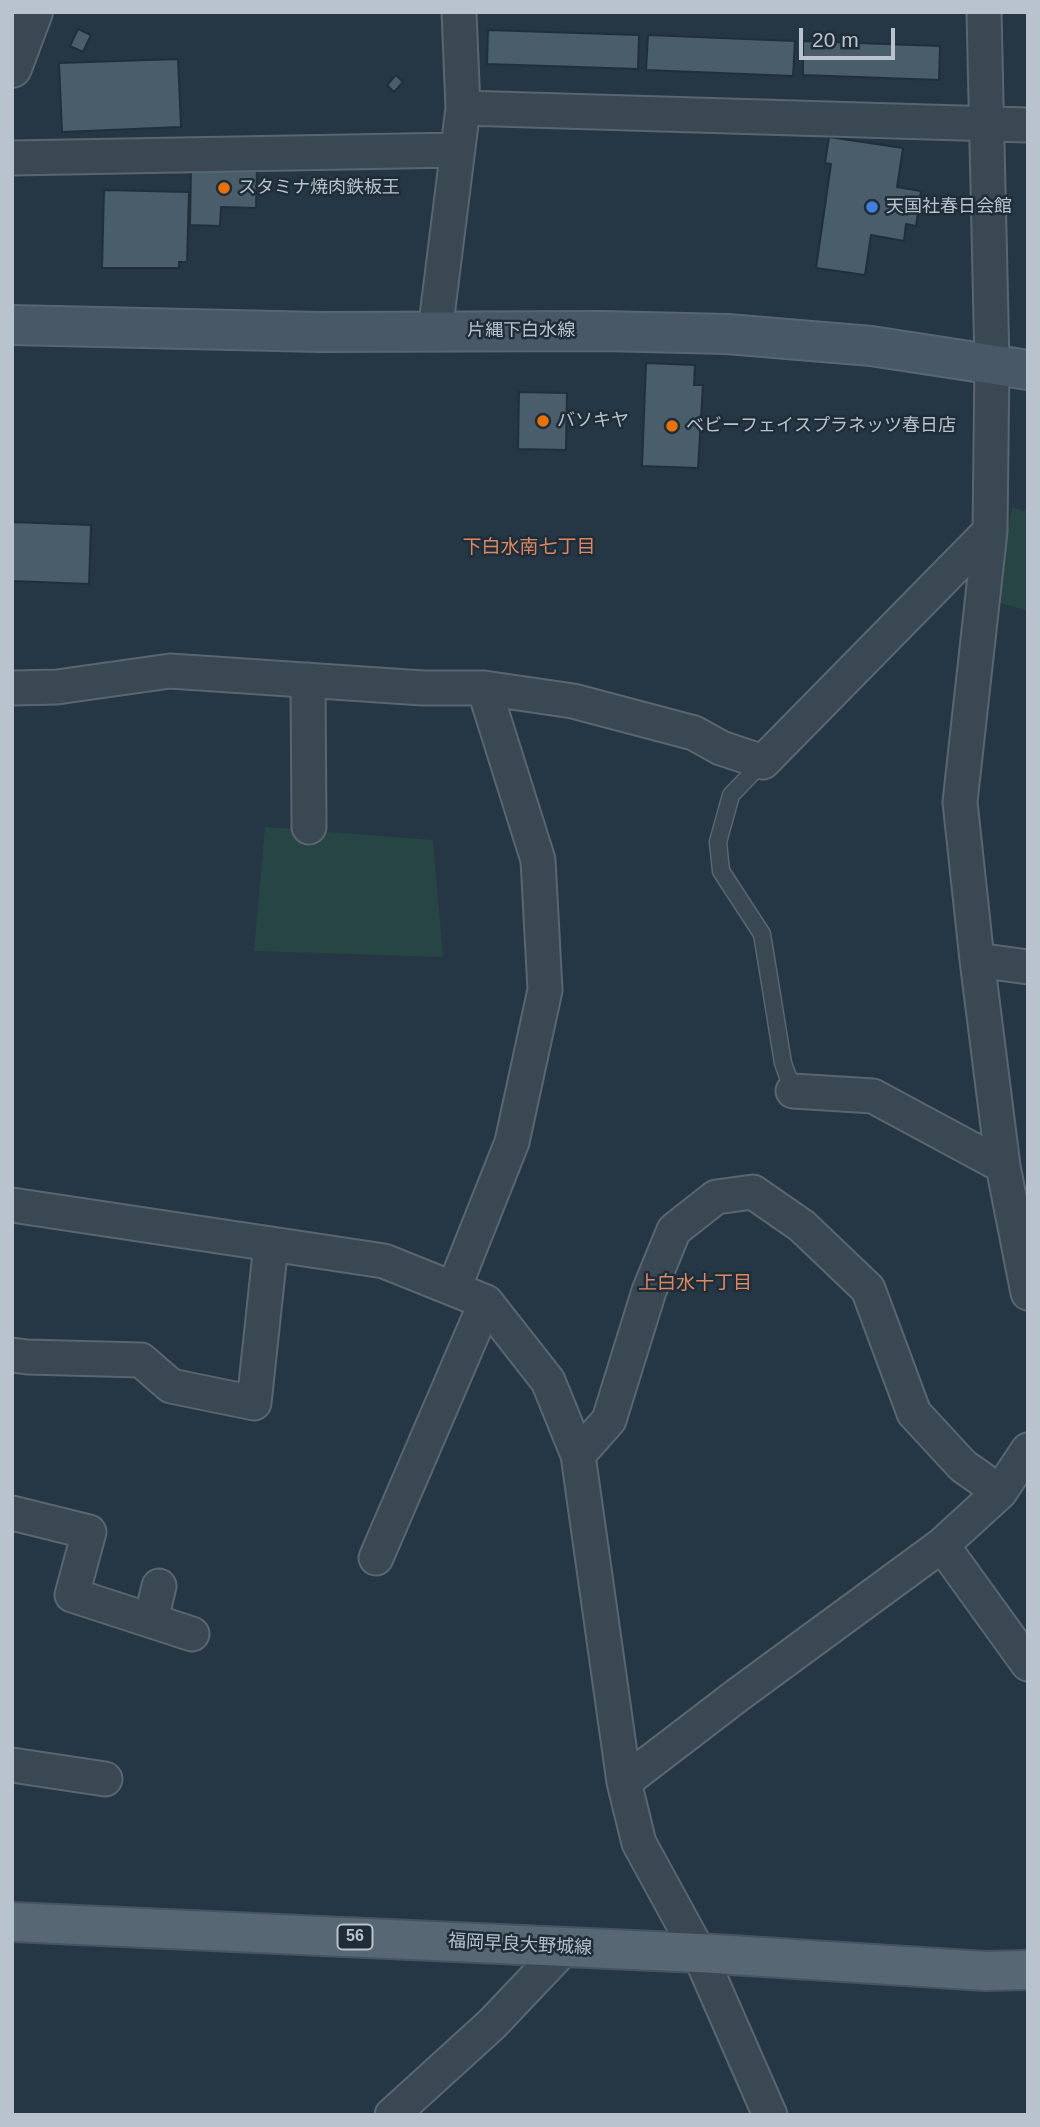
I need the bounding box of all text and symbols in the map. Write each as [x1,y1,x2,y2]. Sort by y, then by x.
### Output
scale bar [802,14,898,58]
text: 20 m [812,28,859,51]
place label: スタミナ焼肉鉄板王 [238,177,400,199]
marker: スタミナ焼肉鉄板王 [216,180,232,196]
place label: 天国社春日会館 [886,196,1012,218]
marker: 天国社春日会館 [864,199,880,215]
street label: 片縄下白水線 [467,320,575,342]
place label: バソキヤ [557,410,629,432]
marker: バソキヤ [535,413,551,429]
place label: ベビーフェイスプラネッツ春日店 [686,415,956,437]
marker: ベビーフェイスプラネッツ春日店 [664,418,680,434]
district label: 下白水南七丁目 [463,537,595,559]
district label: 上白水十丁目 [638,1273,752,1295]
road number: 56 [338,1924,372,1950]
street label: 福岡早良大野城線 [448,1930,592,1960]

